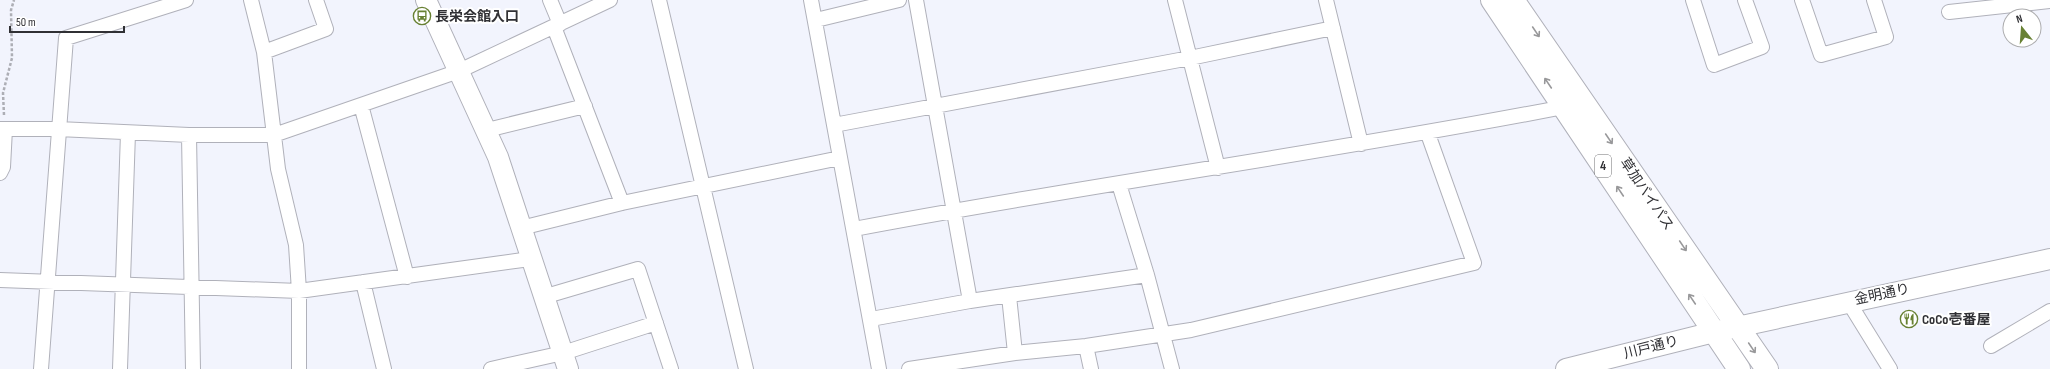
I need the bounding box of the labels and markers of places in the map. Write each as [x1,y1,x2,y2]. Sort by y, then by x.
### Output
bus stop icon: 長栄会館入口 [412,6,432,26]
place label: 長栄会館入口 [435,8,519,25]
restaurant icon: CoCo壱番屋 [1899,309,1919,329]
place label: CoCo壱番屋 [1922,311,1990,328]

